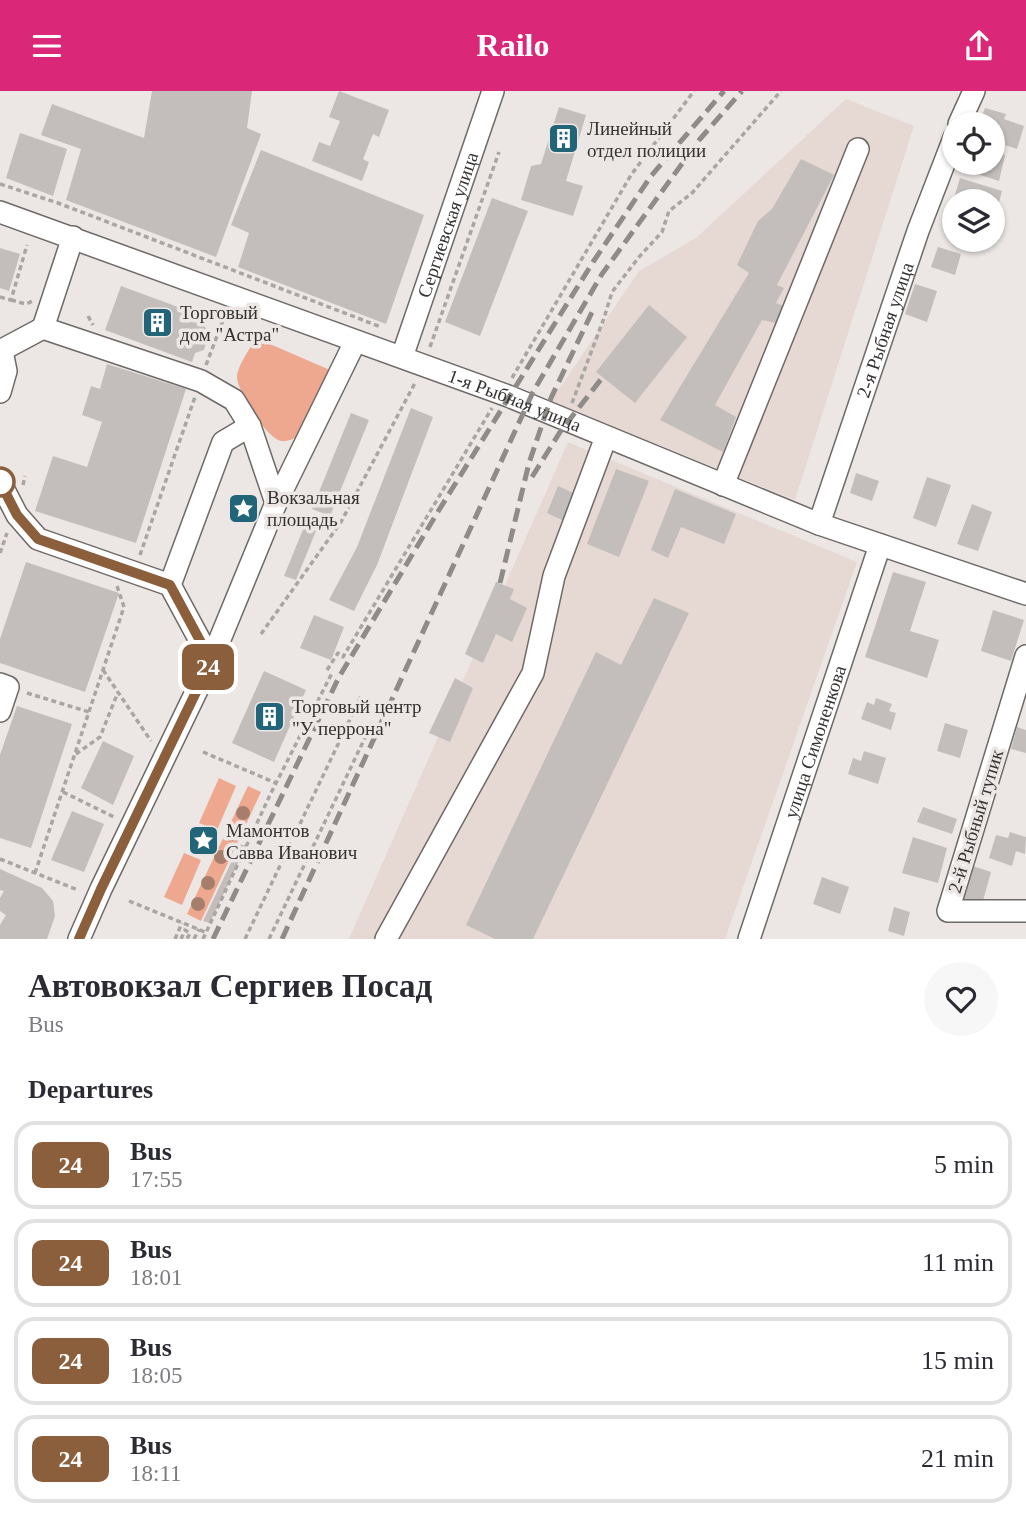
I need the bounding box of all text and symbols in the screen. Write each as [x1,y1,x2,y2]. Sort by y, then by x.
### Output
icon: menu [28,27,66,65]
text: Railo [477,27,549,63]
icon: share [960,27,998,65]
map controls [942,112,1005,252]
button: locate [942,112,1005,175]
place label: Линейный отдел полиции [587,118,706,161]
building icon: Линейный отдел полиции [547,122,581,156]
street label: Сергиевская улица [413,149,483,300]
button: layers [942,189,1005,252]
street label: 2-я Рыбная улица [853,259,918,400]
place label: Торговый дом "Астра" [180,302,279,345]
building icon: Торговый дом "Астра" [140,306,174,340]
street label: 1-я Рыбная улица [445,365,585,436]
unlabelled marker [0,467,15,497]
place label: Вокзальная площадь [267,487,360,530]
place icon: Вокзальная площадь [227,491,261,525]
line badge: 24 [176,644,240,690]
text: 24 [196,654,220,680]
street label: улица Симоненкова [780,662,850,821]
place label: Торговый центр "У перрона" [292,696,421,739]
building icon: Торговый центр "У перрона" [252,700,286,734]
street label: 2-й Рыбный тупик [944,746,1007,895]
place label: Мамонтов Савва Иванович [226,820,358,863]
place icon: Мамонтов Савва Иванович [186,824,220,858]
button: heart [924,962,998,1036]
text: Автовокзал Сергиев Посад [28,968,432,1004]
text: Bus [28,1012,64,1037]
text: Departures [28,1075,153,1104]
text: Bus [130,1137,172,1166]
text: 5 min [934,1150,994,1179]
text: 24 [59,1152,83,1178]
text: 17:55 [130,1167,182,1192]
text: Bus [130,1235,172,1264]
text: 11 min [922,1248,994,1277]
text: 24 [59,1250,83,1276]
text: 18:01 [130,1265,182,1290]
text: Bus [130,1333,172,1362]
text: 15 min [921,1346,994,1375]
text: 24 [59,1348,83,1374]
text: 18:05 [130,1363,182,1388]
text: Bus [130,1431,172,1460]
text: 21 min [921,1444,994,1473]
text: 24 [59,1446,83,1472]
text: 18:11 [130,1461,182,1486]

